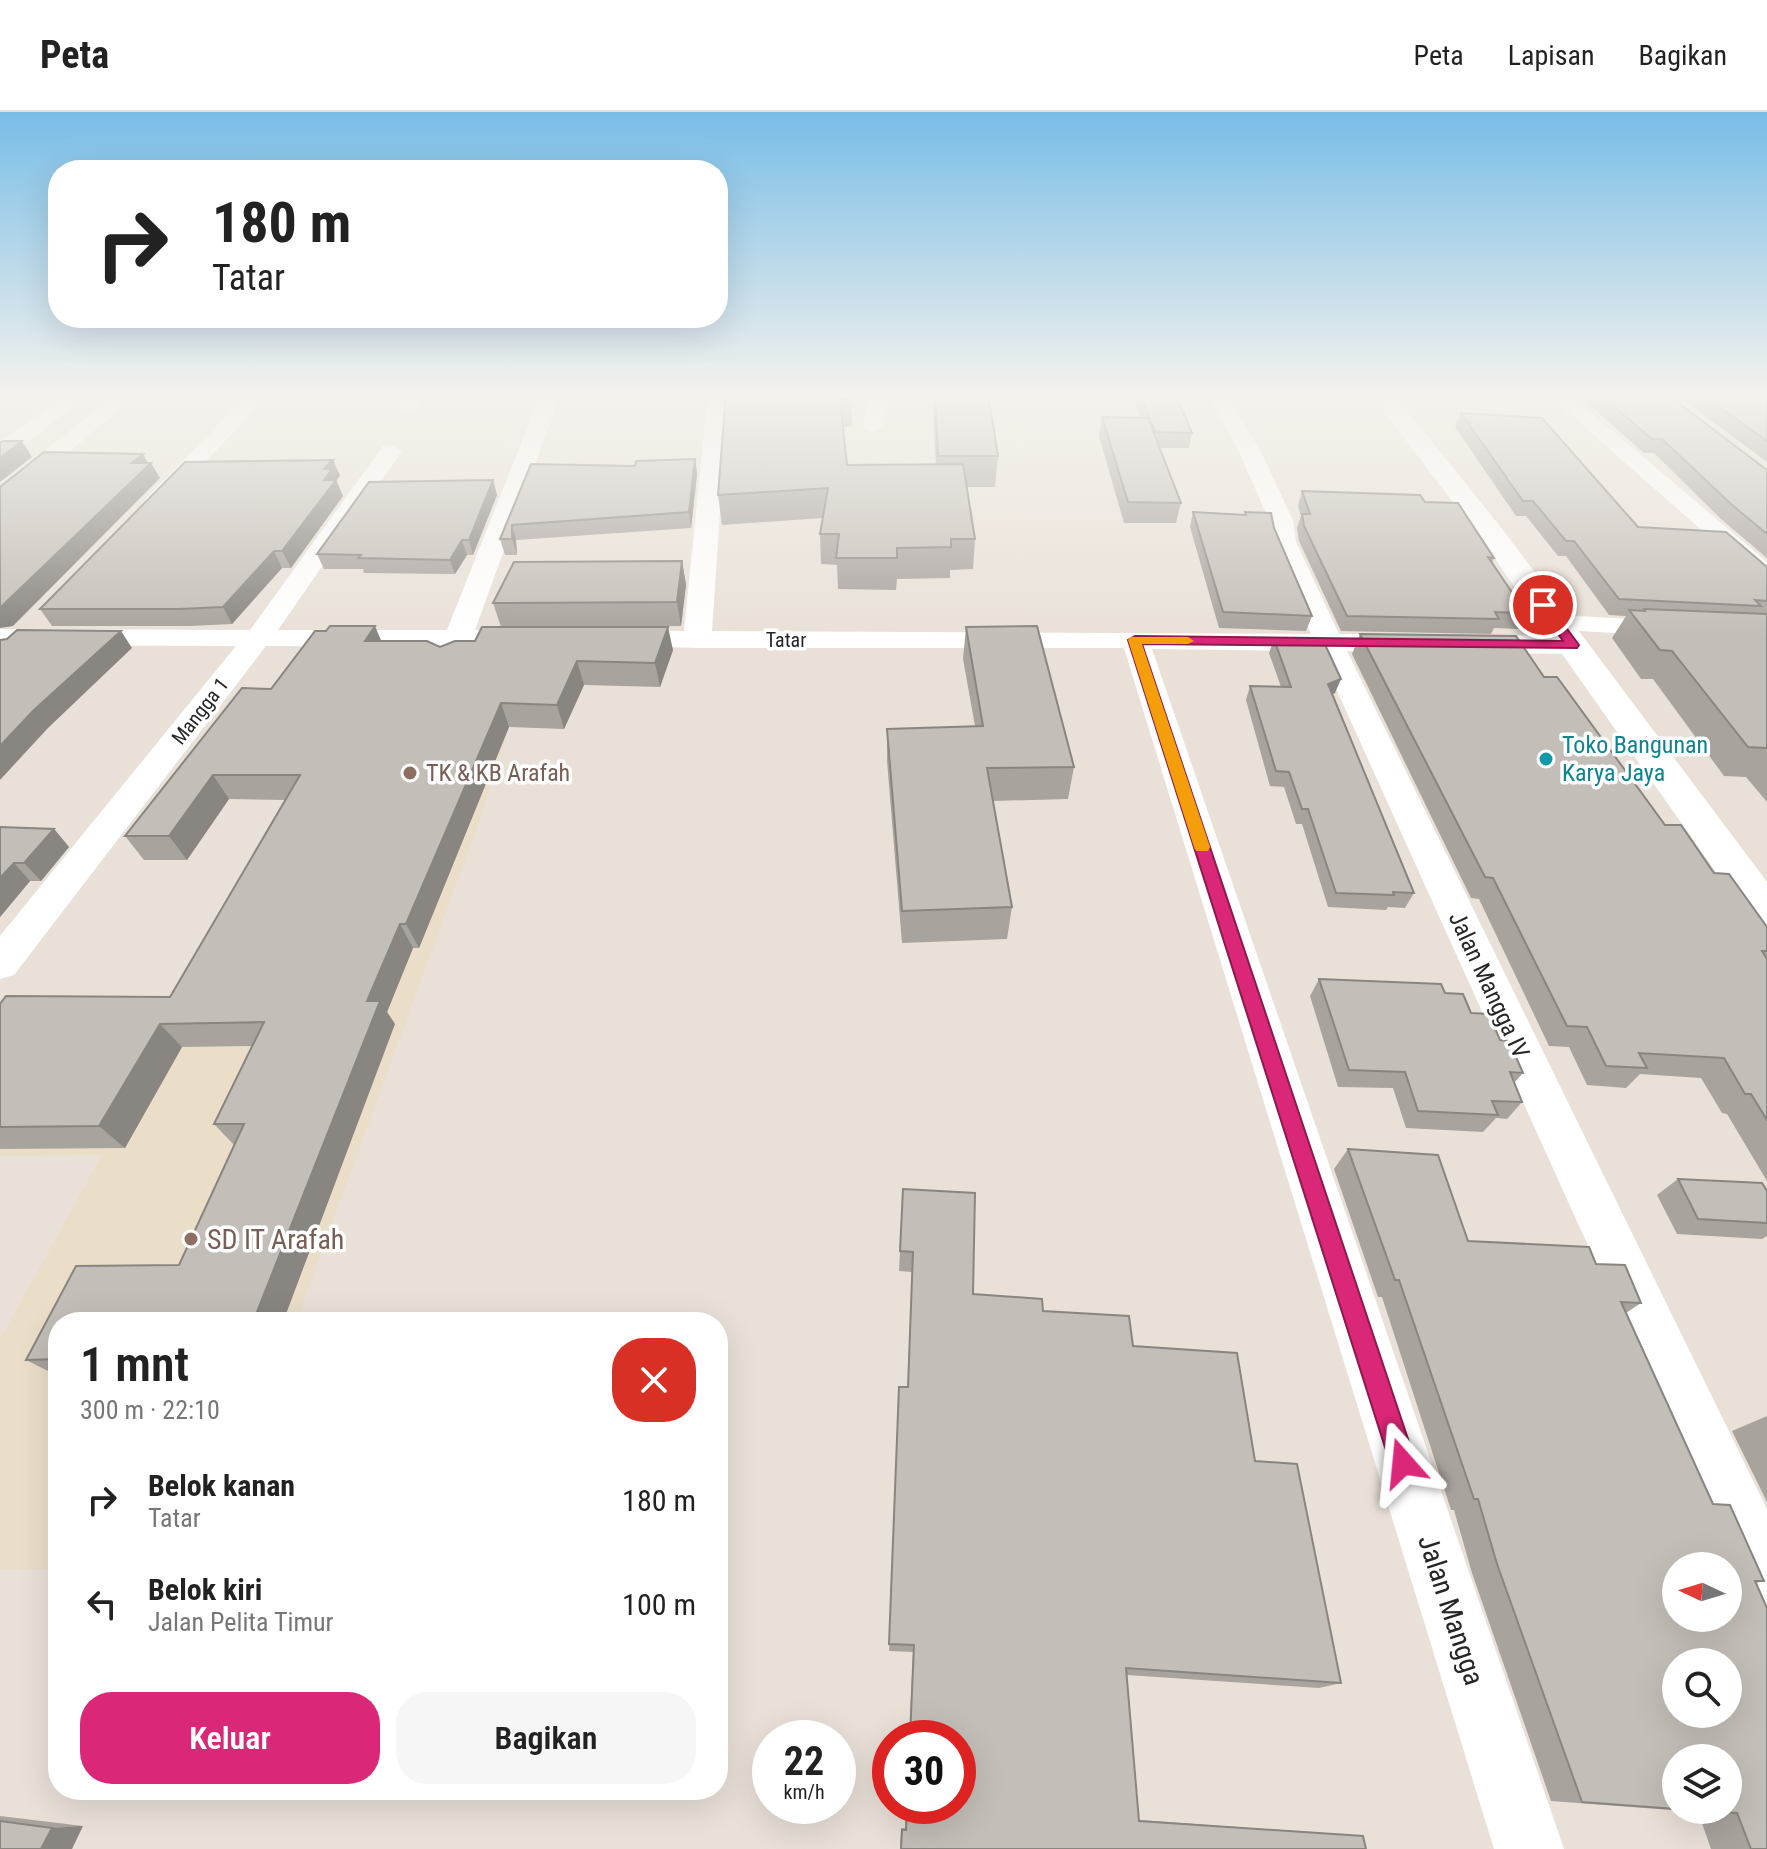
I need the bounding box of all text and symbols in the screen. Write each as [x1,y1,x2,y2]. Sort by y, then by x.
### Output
text: Peta [40,33,109,77]
text: Peta [1414,39,1464,72]
text: Lapisan [1508,39,1594,72]
text: Bagikan [1638,39,1727,72]
text: 180 m [212,190,351,256]
icon: right [80,192,184,296]
text: Tatar [212,257,285,299]
pin [1509,571,1577,639]
icon: arrive [1521,583,1565,627]
street label: Tatar [766,628,806,652]
street label: Mangga 1 [166,673,234,749]
place label: Toko Bangunan Karya Jaya [1562,731,1708,787]
marker: Toko Bangunan Karya Jaya [1537,750,1555,768]
place label: TK & KB Arafah [426,759,570,787]
marker: TK & KB Arafah [401,764,419,782]
street label: Jalan Mangga IV [1443,907,1535,1063]
place label: SD IT Arafah [207,1223,344,1256]
marker: SD IT Arafah [182,1230,200,1248]
text: 1 mnt [80,1336,189,1393]
button: close [612,1338,696,1422]
text: 300 m · 22:10 [80,1395,220,1425]
position arrow [1361,1421,1445,1505]
text: Belok kanan [148,1468,295,1503]
icon: right [80,1478,124,1522]
text: 180 m [622,1483,696,1518]
text: Tatar [148,1503,201,1533]
street label: Jalan Mangga [1411,1531,1491,1689]
north arrow [1662,1552,1742,1632]
map controls [1662,1552,1742,1824]
text: Belok kiri [148,1572,262,1607]
icon: left [80,1582,124,1626]
text: 100 m [622,1587,696,1622]
text: Jalan Pelita Timur [148,1607,334,1637]
button: search [1662,1648,1742,1728]
button: Keluar [80,1692,380,1784]
button: Bagikan [396,1692,696,1784]
speed limit sign: 30 [872,1720,976,1824]
text: 22 [784,1738,824,1785]
button: layers [1662,1744,1742,1824]
text: km/h [783,1780,825,1804]

